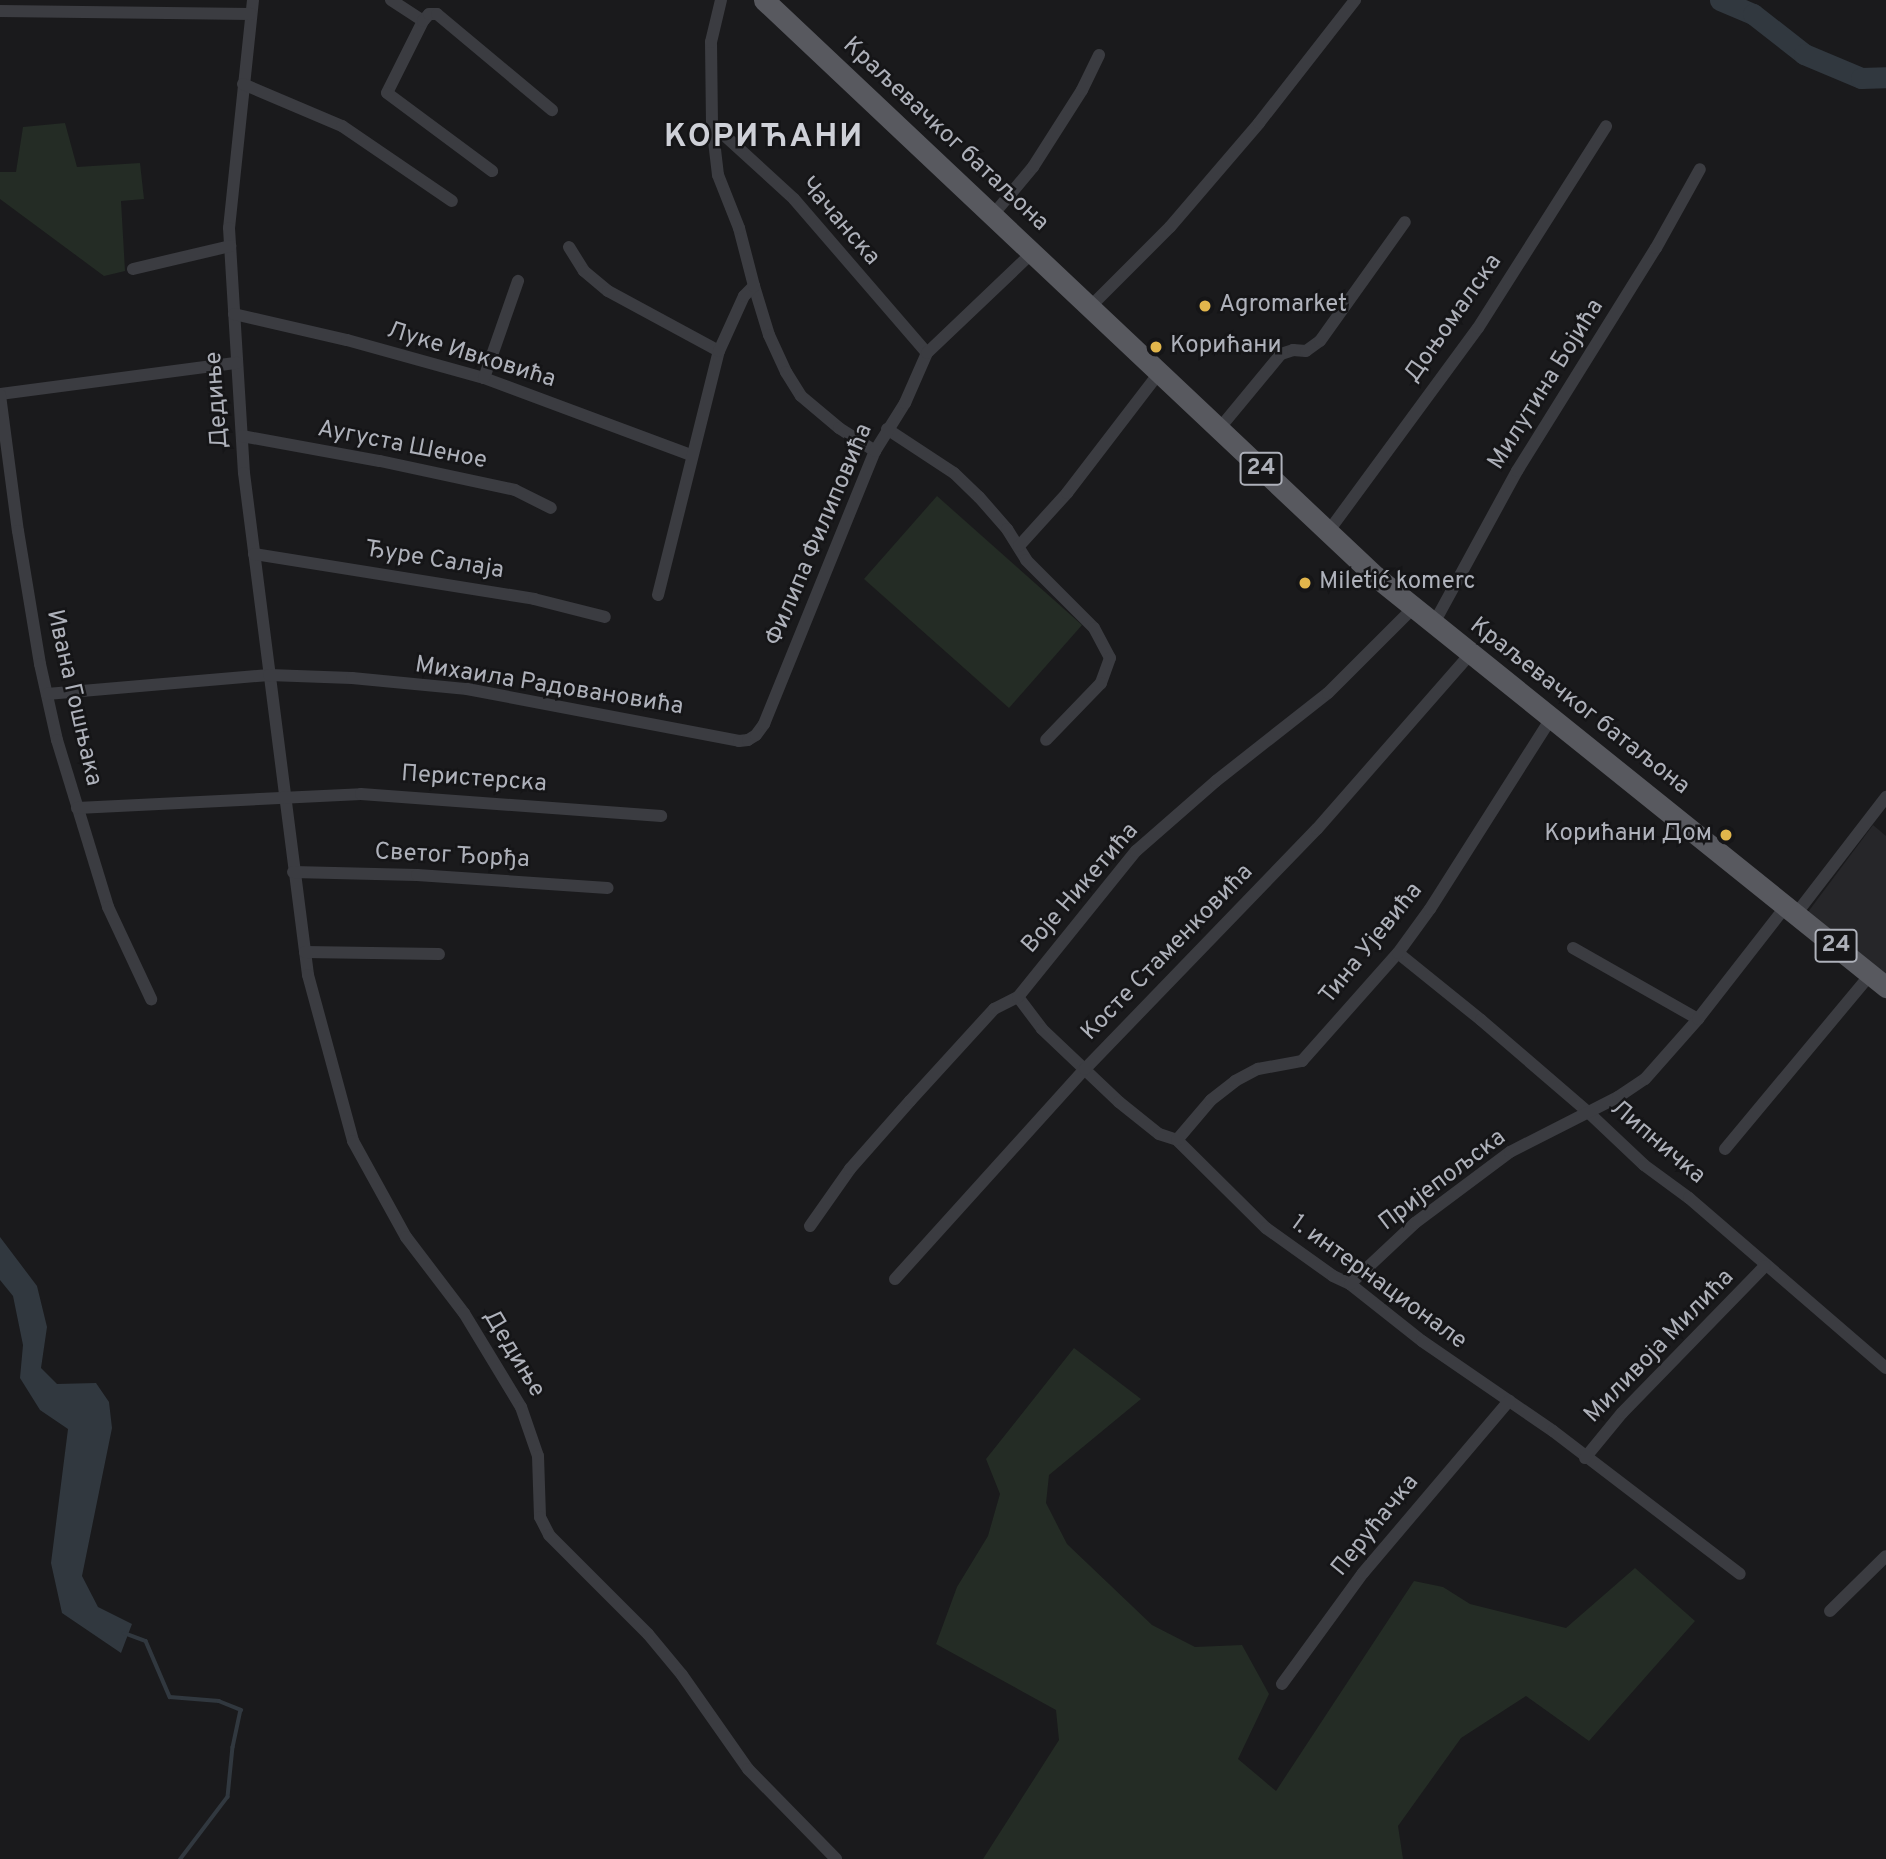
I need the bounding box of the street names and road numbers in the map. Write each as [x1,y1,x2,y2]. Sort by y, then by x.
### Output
street label: Краљевачког батаљона [836,32,1054,238]
street label: Чачанска [793,172,885,272]
street label: Доњомалска [1399,249,1509,389]
street label: Милутина Бојића [1483,294,1611,476]
street label: Луке Ивковића [383,317,559,395]
street label: Дедиње [200,351,236,449]
street label: Аугуста Шеное [315,415,489,477]
street label: Филипа Филиповића [760,420,880,650]
road number: 24 [1238,449,1284,489]
street label: Ђуре Салаја [362,536,506,586]
street label: Ивана Гошњака [39,607,107,789]
street label: Краљевачког батаљона [1463,612,1695,802]
street label: Михаила Радовановића [413,652,685,722]
street label: Перистерска [400,761,548,799]
street label: Воје Никетића [1017,818,1145,960]
street label: Светог Ђорђа [373,839,531,875]
street label: Косте Стаменковића [1076,859,1260,1047]
street label: Тина Ујевића [1314,878,1430,1010]
road number: 24 [1813,926,1859,965]
street label: Липничка [1603,1095,1711,1191]
street label: Пријепољска [1374,1124,1512,1238]
street label: 1. интернационале [1284,1209,1472,1357]
street label: Миливоја Милића [1579,1264,1741,1430]
street label: Дедиње [476,1305,550,1403]
street label: Перућачка [1326,1469,1426,1583]

